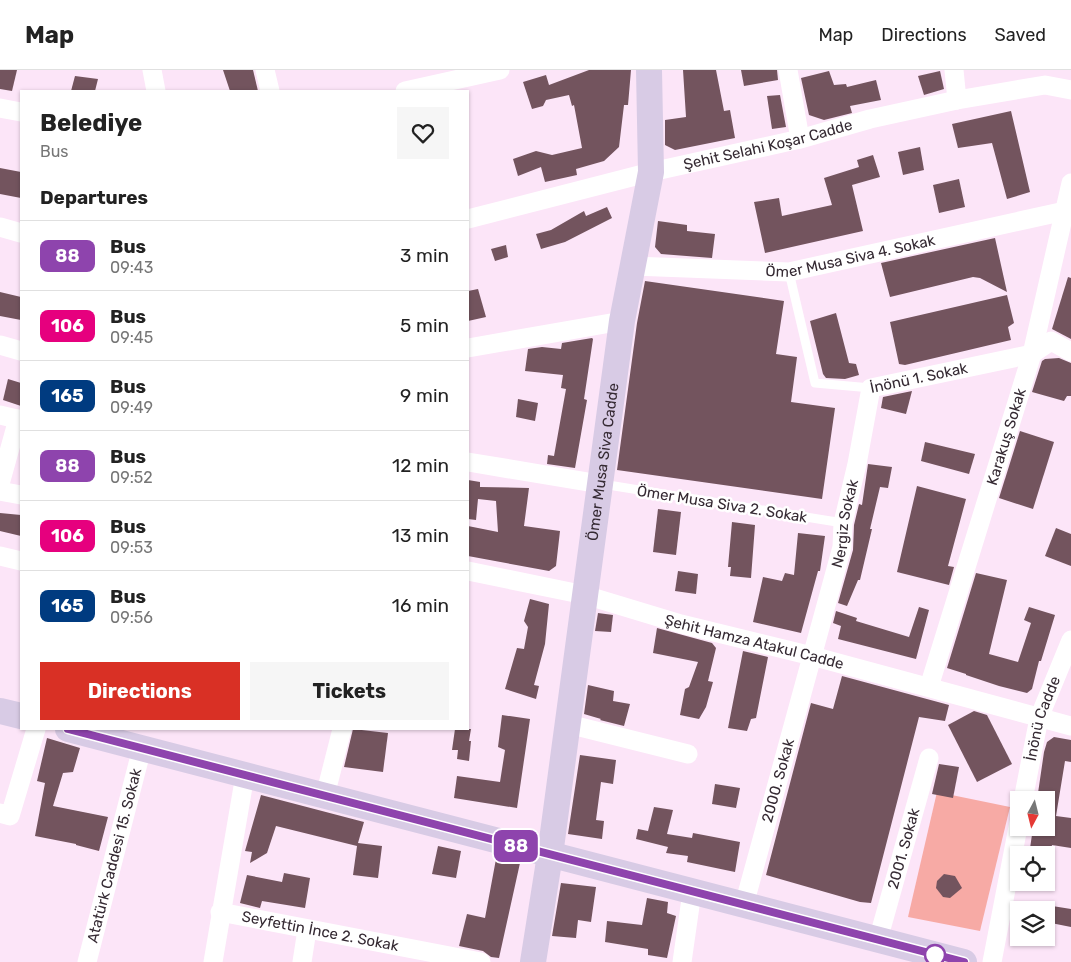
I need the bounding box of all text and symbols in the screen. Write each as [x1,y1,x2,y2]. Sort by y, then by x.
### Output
text: Map [25,21,74,49]
text: Map [818,24,853,46]
text: Directions [881,24,967,46]
text: Saved [995,24,1046,46]
button: heart [397,107,449,159]
text: Belediye [40,109,142,137]
street label: Şehit Selahi Koşar Cadde [682,116,854,174]
text: Bus [40,142,68,161]
text: Departures [40,186,148,209]
street label: Ömer Musa Siva 4. Sokak [765,231,937,281]
text: Bus [110,235,146,258]
text: 3 min [400,244,449,267]
text: 88 [55,245,80,267]
text: 09:43 [110,258,153,277]
text: Bus [110,305,146,328]
text: 5 min [400,314,449,337]
text: 106 [51,315,84,337]
text: 09:45 [110,328,153,347]
street label: İnönü 1. Sokak [868,359,969,397]
text: Bus [110,375,146,398]
street label: Ömer Musa Siva Cadde [583,382,623,542]
text: 9 min [400,384,449,407]
text: 165 [51,385,84,407]
street label: Karakuş Sokak [983,386,1030,487]
text: 09:49 [110,398,153,417]
text: Bus [110,445,146,468]
text: 12 min [392,454,449,477]
text: 88 [55,455,80,477]
text: 09:52 [110,468,153,487]
street label: Nergiz Sokak [828,477,862,570]
street label: Ömer Musa Siva 2. Sokak [636,482,809,526]
text: Bus [110,515,146,538]
text: 13 min [392,524,449,547]
text: 106 [51,525,84,547]
text: 09:53 [110,538,153,557]
text: Bus [110,585,146,608]
text: 16 min [392,594,449,617]
text: 165 [51,595,84,617]
text: 09:56 [110,608,153,627]
street label: Şehit Hamza Atakul Cadde [662,611,846,673]
button: Directions [40,662,240,720]
button: Tickets [250,662,449,720]
street label: İnönü Cadde [1022,673,1064,763]
street label: 2000. Sokak [758,736,798,825]
street label: Atatürk Caddesi 15. Sokak [83,766,145,945]
north arrow [1010,791,1055,836]
map controls [1010,791,1055,946]
street label: 2001. Sokak [884,806,924,891]
line badge: 88 [494,830,538,862]
text: 88 [504,835,528,857]
button: locate [1010,846,1055,891]
button: layers [1010,901,1055,946]
street label: Seyfettin İnce 2. Sokak [240,907,400,955]
unlabelled marker [924,944,946,962]

